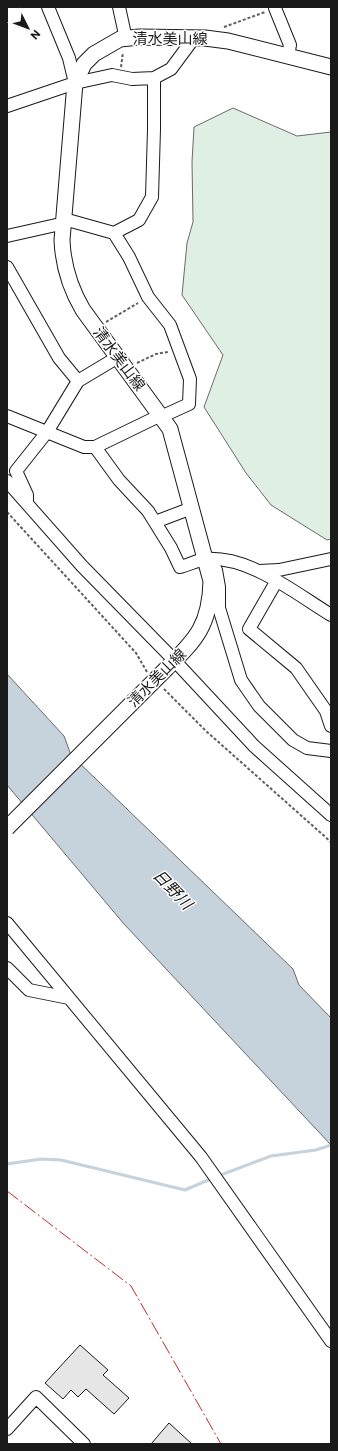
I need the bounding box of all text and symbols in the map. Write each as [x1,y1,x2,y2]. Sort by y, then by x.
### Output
north arrow [8,8,48,48]
text: N [28,28,43,42]
street label: 清水美山線 [132,29,208,47]
street label: 清水美山線 [90,323,150,394]
street label: 清水美山線 [123,644,189,710]
water label: 日野川 [150,865,198,914]

